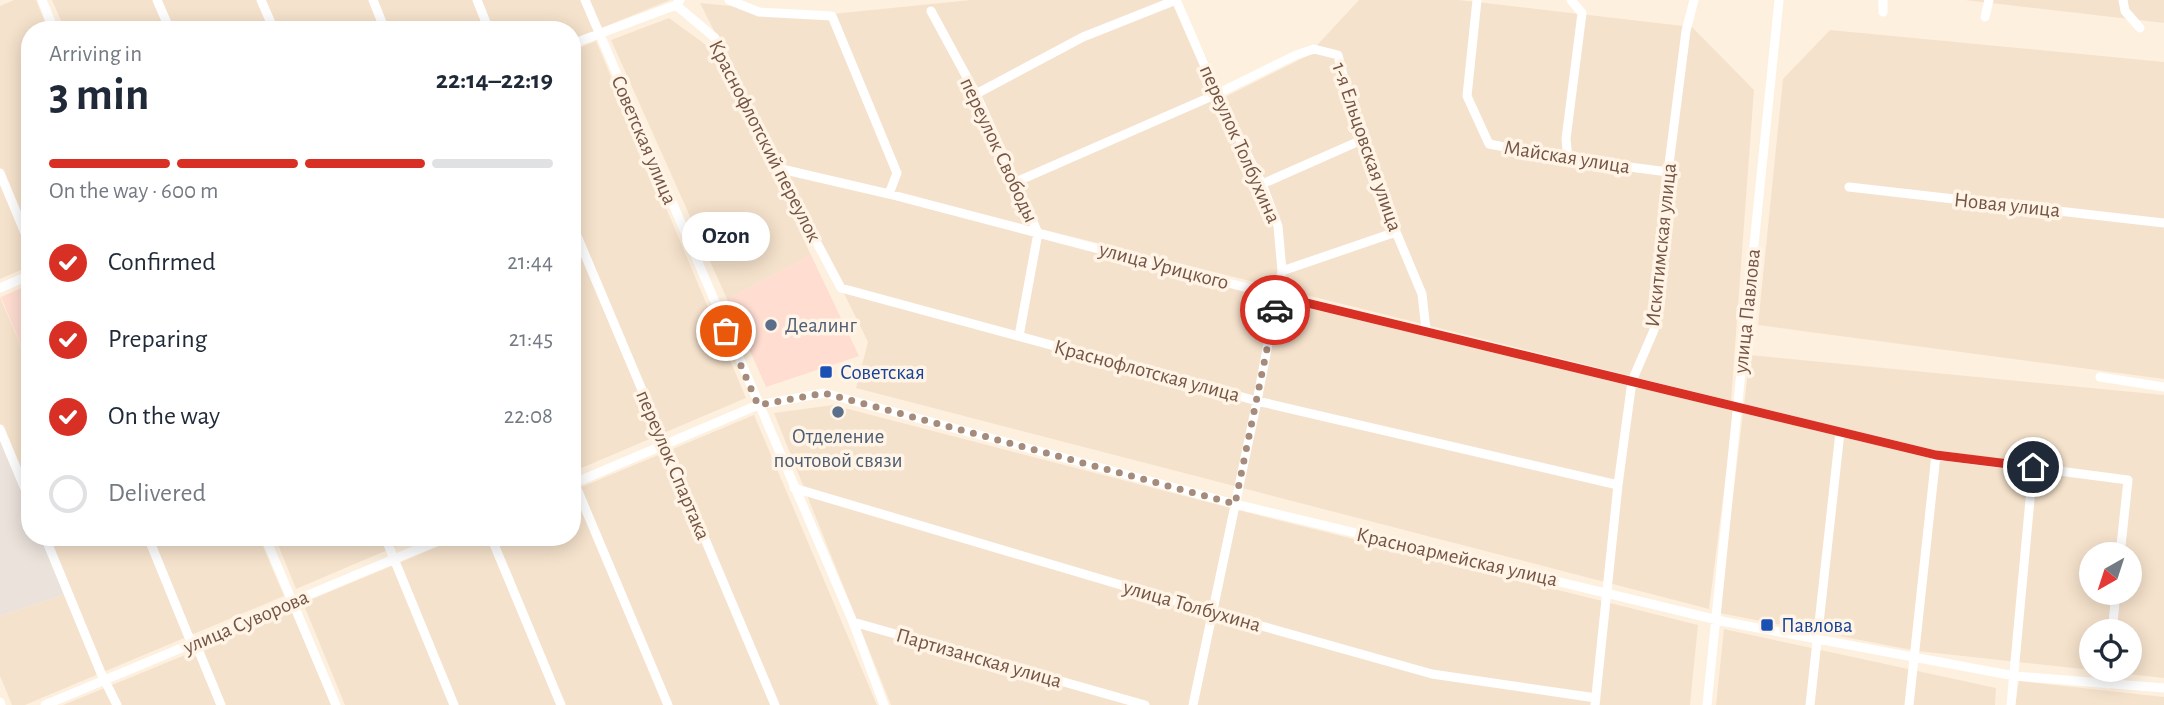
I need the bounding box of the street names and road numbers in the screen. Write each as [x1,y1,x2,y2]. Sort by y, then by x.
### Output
street label: Краснофлотский переулок [705,37,825,246]
street label: 1-я Ельцовская улица [1328,60,1406,235]
street label: переулок Толбухина [1196,62,1284,227]
street label: Советская улица [607,72,681,208]
street label: переулок Свободы [956,74,1042,226]
street label: Майская улица [1502,137,1632,177]
street label: Искитимская улица [1642,162,1680,328]
street label: Новая улица [1953,189,2062,221]
street label: улица Урицкого [1096,238,1231,293]
street label: улица Павлова [1730,247,1764,375]
street label: Краснофлотская улица [1052,336,1243,406]
street label: переулок Спартака [632,387,714,543]
street label: Красноармейская улица [1354,524,1560,590]
street label: улица Толбухина [1120,576,1264,636]
street label: улица Суворова [179,586,312,658]
street label: Партизанская улица [894,624,1065,692]

